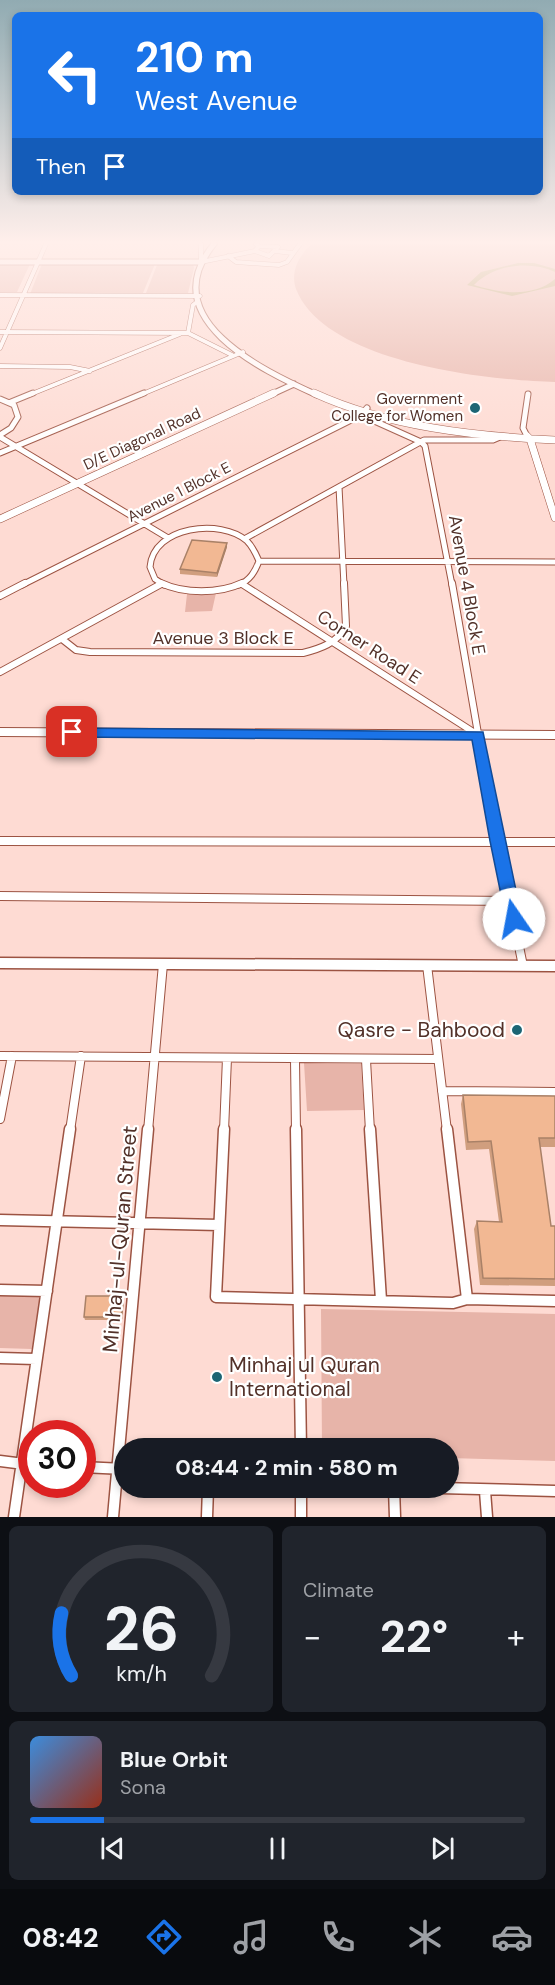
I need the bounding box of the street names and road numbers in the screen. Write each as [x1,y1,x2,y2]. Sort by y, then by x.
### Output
street label: D/E Diagonal Road [80,403,204,475]
street label: Avenue 1 Block E [124,457,234,527]
street label: Avenue 4 Block E [443,513,491,657]
street label: Corner Road E [313,605,425,689]
street label: Avenue 3 Block E [152,626,294,650]
street label: Minhaj-ul-Quran Street [96,1124,144,1354]

